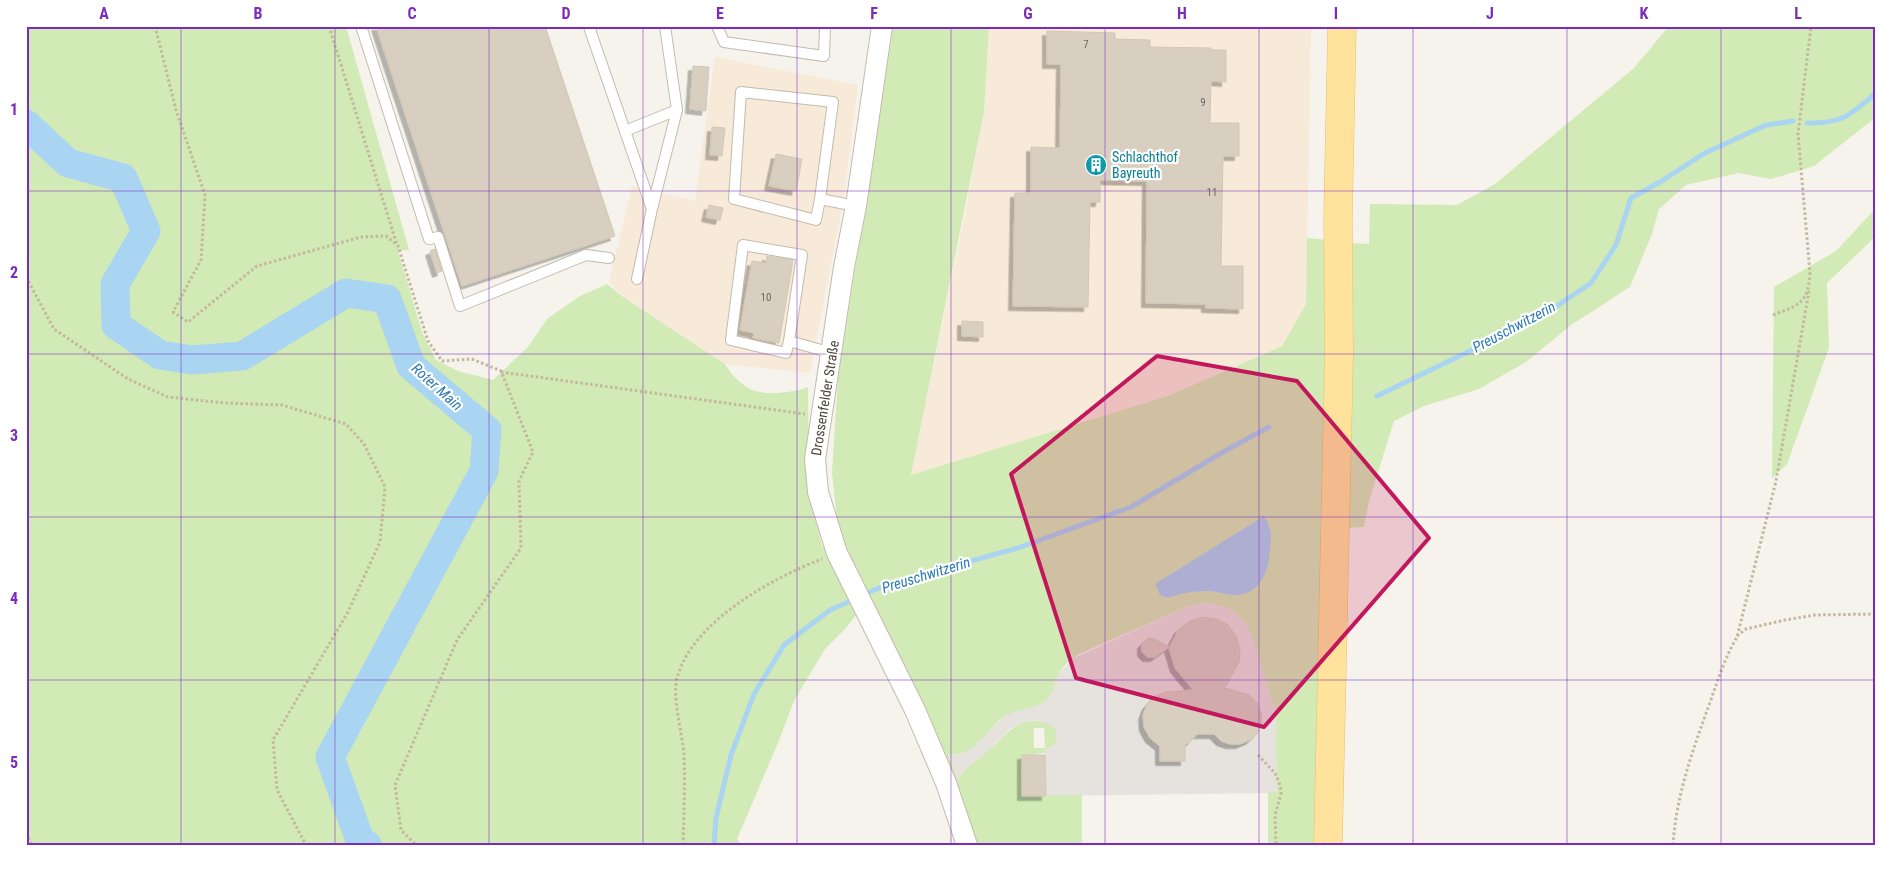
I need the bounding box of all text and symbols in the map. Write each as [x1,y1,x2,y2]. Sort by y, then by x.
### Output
text: A [99,4,109,23]
text: B [254,4,263,23]
text: C [407,4,417,23]
text: D [561,4,571,23]
text: E [716,4,724,23]
text: F [870,4,878,23]
text: G [1023,4,1033,23]
text: H [1177,4,1187,23]
text: I [1334,4,1338,23]
text: J [1486,4,1494,23]
text: K [1640,4,1649,23]
text: L [1794,4,1802,23]
house number: 7 [1083,38,1089,51]
house number: 9 [1200,96,1206,109]
text: 1 [10,100,18,119]
place label: Schlachthof Bayreuth [1112,149,1179,181]
building icon: Schlachthof Bayreuth [1084,153,1108,177]
house number: 11 [1207,186,1217,199]
text: 2 [10,263,18,282]
house number: 10 [761,291,771,304]
water label: Preuschwitzerin [1469,298,1559,356]
street label: Drossenfelder Straße [808,339,842,457]
water label: Roter Main [408,359,466,415]
text: 3 [10,426,18,445]
water label: Preuschwitzerin [880,553,972,597]
text: 4 [10,589,18,608]
text: 5 [10,753,18,772]

